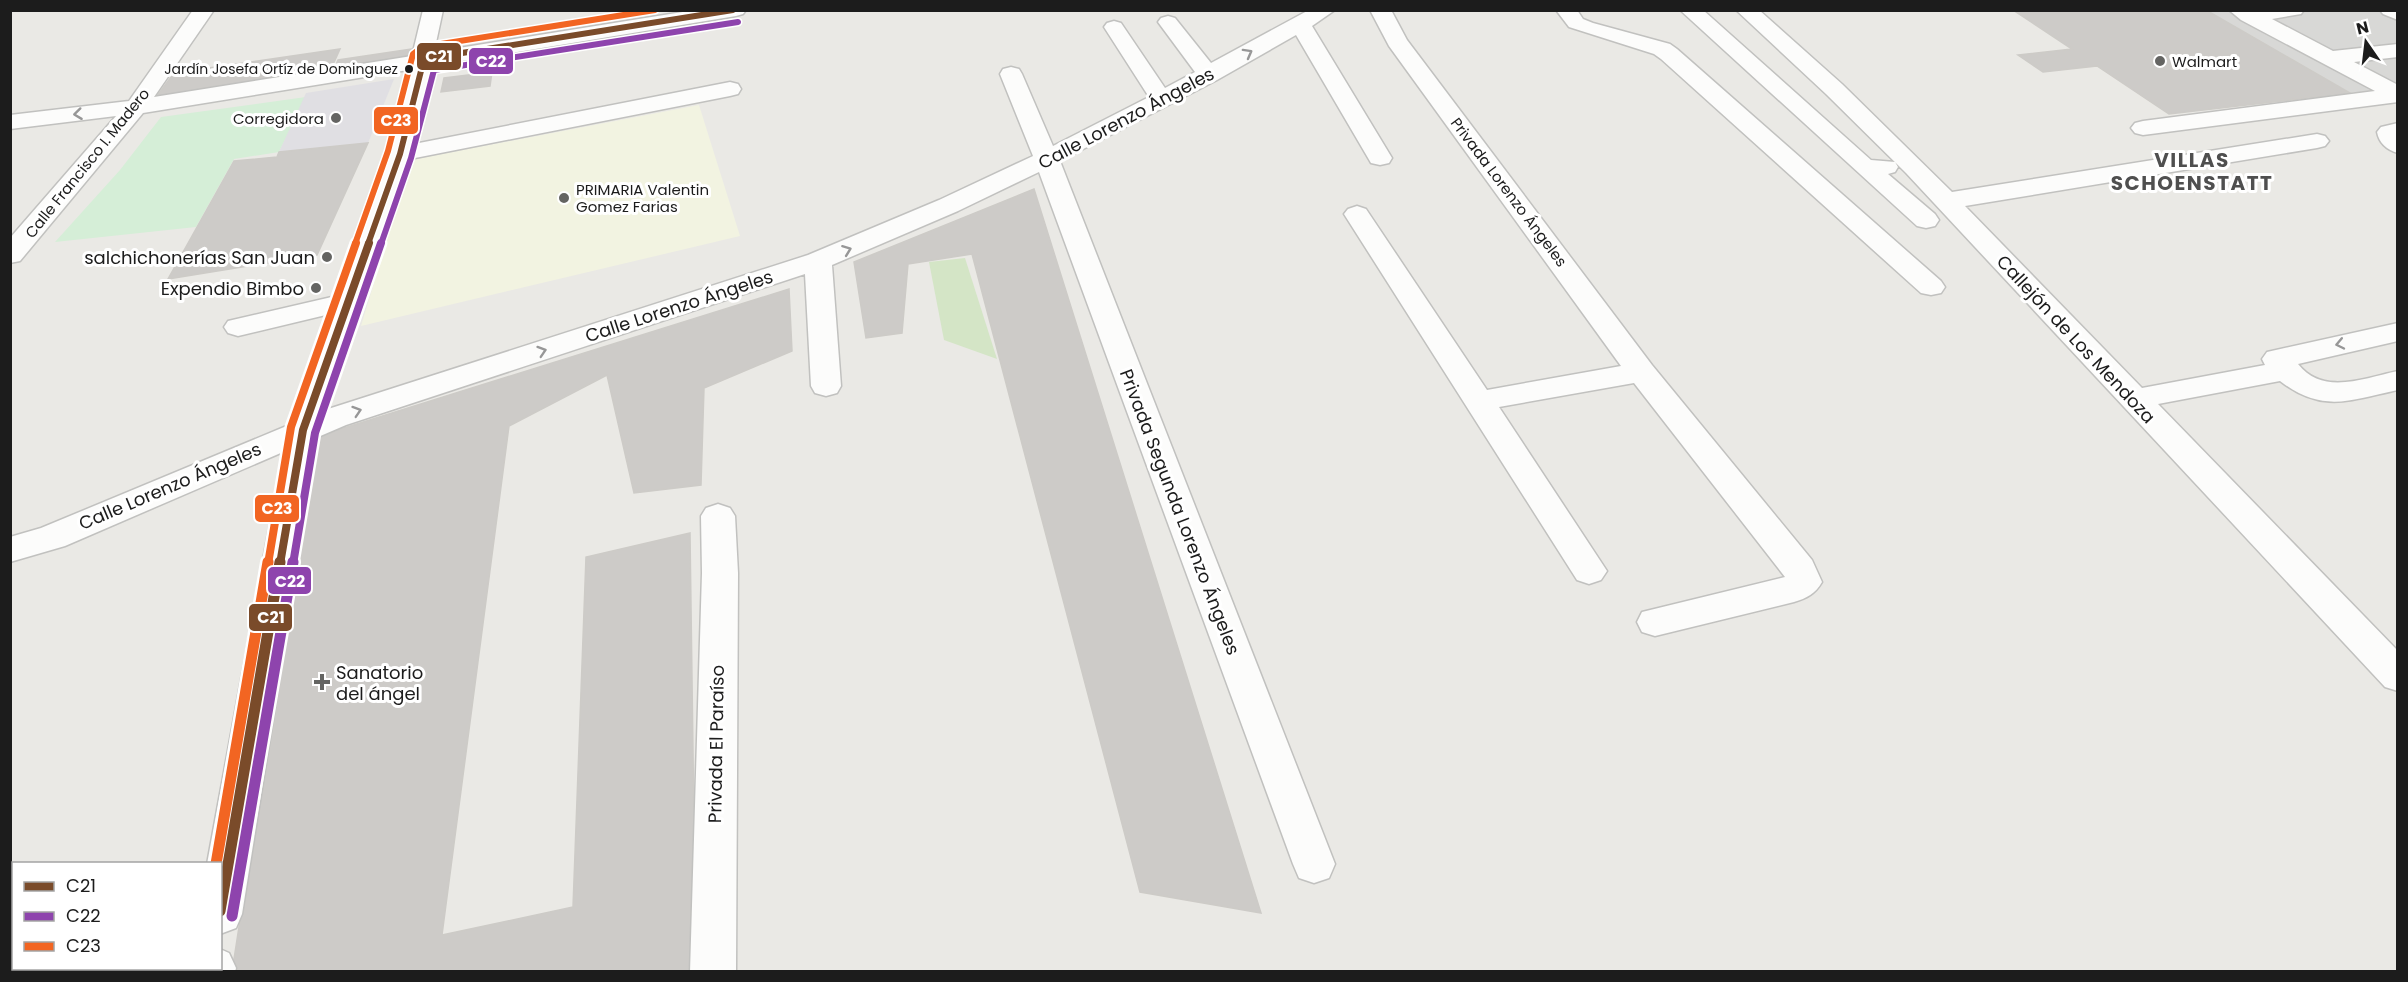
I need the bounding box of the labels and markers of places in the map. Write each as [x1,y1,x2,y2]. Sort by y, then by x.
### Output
place label: Walmart [2172,51,2237,72]
marker: Walmart [2153,54,2167,68]
place label: Jardín Josefa Ortíz de Dominguez [164,59,398,79]
marker: Jardín Josefa Ortíz de Dominguez [403,63,415,75]
place label: Corregidora [233,108,324,129]
marker: Corregidora [329,111,343,125]
place label: PRIMARIA Valentin Gomez Farias [576,179,709,217]
marker: PRIMARIA Valentin Gomez Farias [557,191,571,205]
place label: salchichonerías San Juan [84,245,315,270]
marker: salchichonerías San Juan [320,250,334,264]
place label: Expendio Bimbo [161,276,304,301]
marker: Expendio Bimbo [309,281,323,295]
place label: Sanatorio del ángel [336,660,423,706]
marker: Sanatorio del ángel [313,673,331,691]

